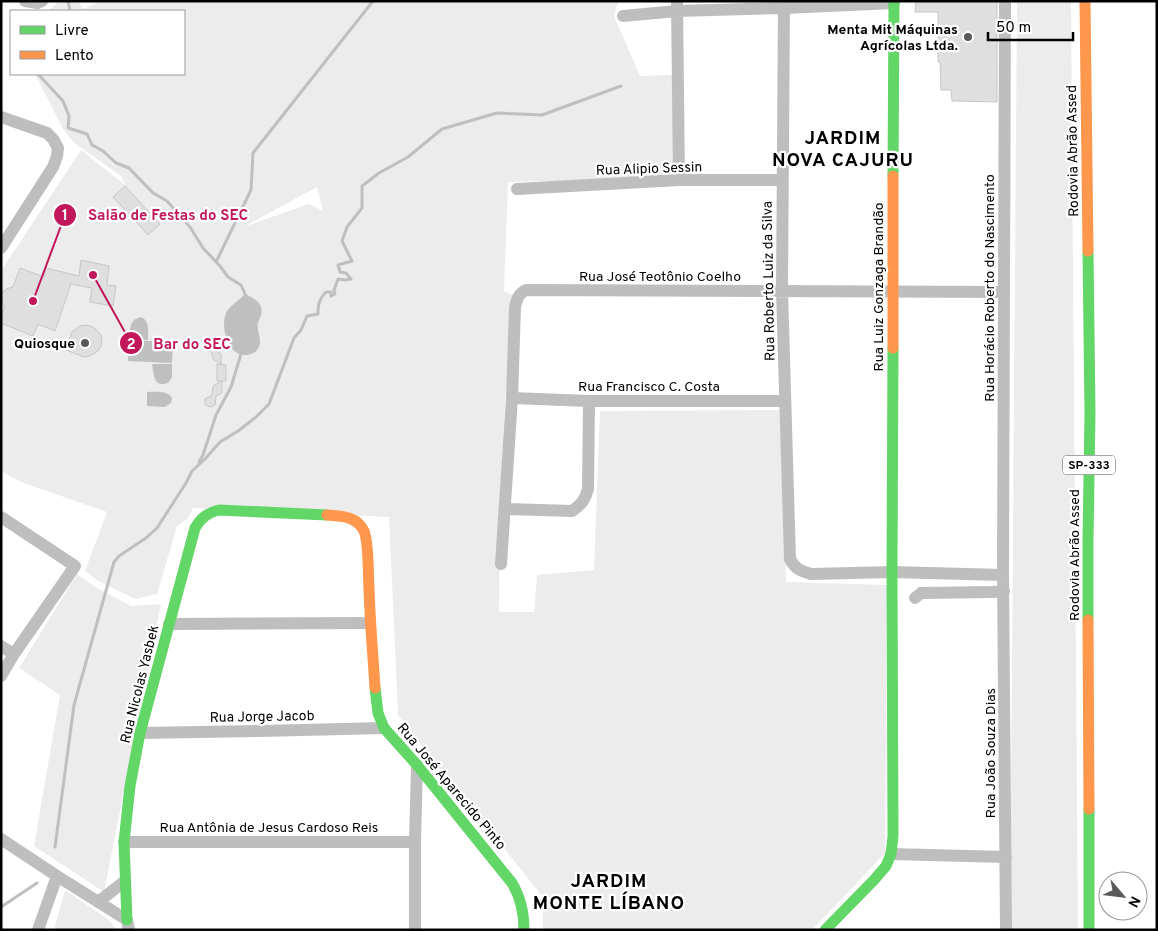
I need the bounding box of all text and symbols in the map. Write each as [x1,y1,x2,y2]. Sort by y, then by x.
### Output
legend [10,10,185,75]
scale bar [988,10,1073,42]
text: 50 m [996,19,1031,38]
text: Livre [55,22,89,41]
place label: Menta Mit Máquinas Agrícolas Ltda. [827,22,958,55]
marker: Menta Mit Máquinas Agrícolas Ltda. [962,31,974,43]
text: Lento [55,47,94,66]
street label: Rodovia Abrão Assed [1064,85,1083,217]
district label: JARDIM NOVA CAJURU [772,127,914,173]
street label: Rua Alipio Sessin [595,159,703,180]
street label: Rua Horácio Roberto do Nascimento [982,174,999,402]
callout: Salão de Festas do SEC [53,200,258,230]
street label: Rua Roberto Luiz da Silva [760,201,779,361]
street label: Rua Luiz Gonzaga Brandão [871,202,888,371]
text: 1 [62,207,68,226]
text: Salão de Festas do SEC [88,207,248,226]
street label: Rua José Teotônio Coelho [579,269,741,286]
callout: Bar do SEC [118,328,241,358]
place label: Quiosque [14,336,75,353]
text: 2 [126,336,136,355]
text: Bar do SEC [153,336,231,355]
marker: Quiosque [79,337,91,349]
street label: Rua Francisco C. Costa [578,379,720,396]
road number: SP-333 [1063,456,1115,474]
street label: Rodovia Abrão Assed [1067,489,1084,621]
street label: Rua Nicolas Yasbek [118,623,163,745]
street label: Rua João Souza Dias [983,688,1000,818]
street label: Rua Jorge Jacob [209,708,315,727]
street label: Rua José Aparecido Pinto [393,720,509,854]
street label: Rua Antônia de Jesus Cardoso Reis [160,820,378,837]
district label: JARDIM MONTE LÍBANO [533,870,685,916]
north arrow [1098,871,1148,921]
text: N [1123,893,1143,910]

